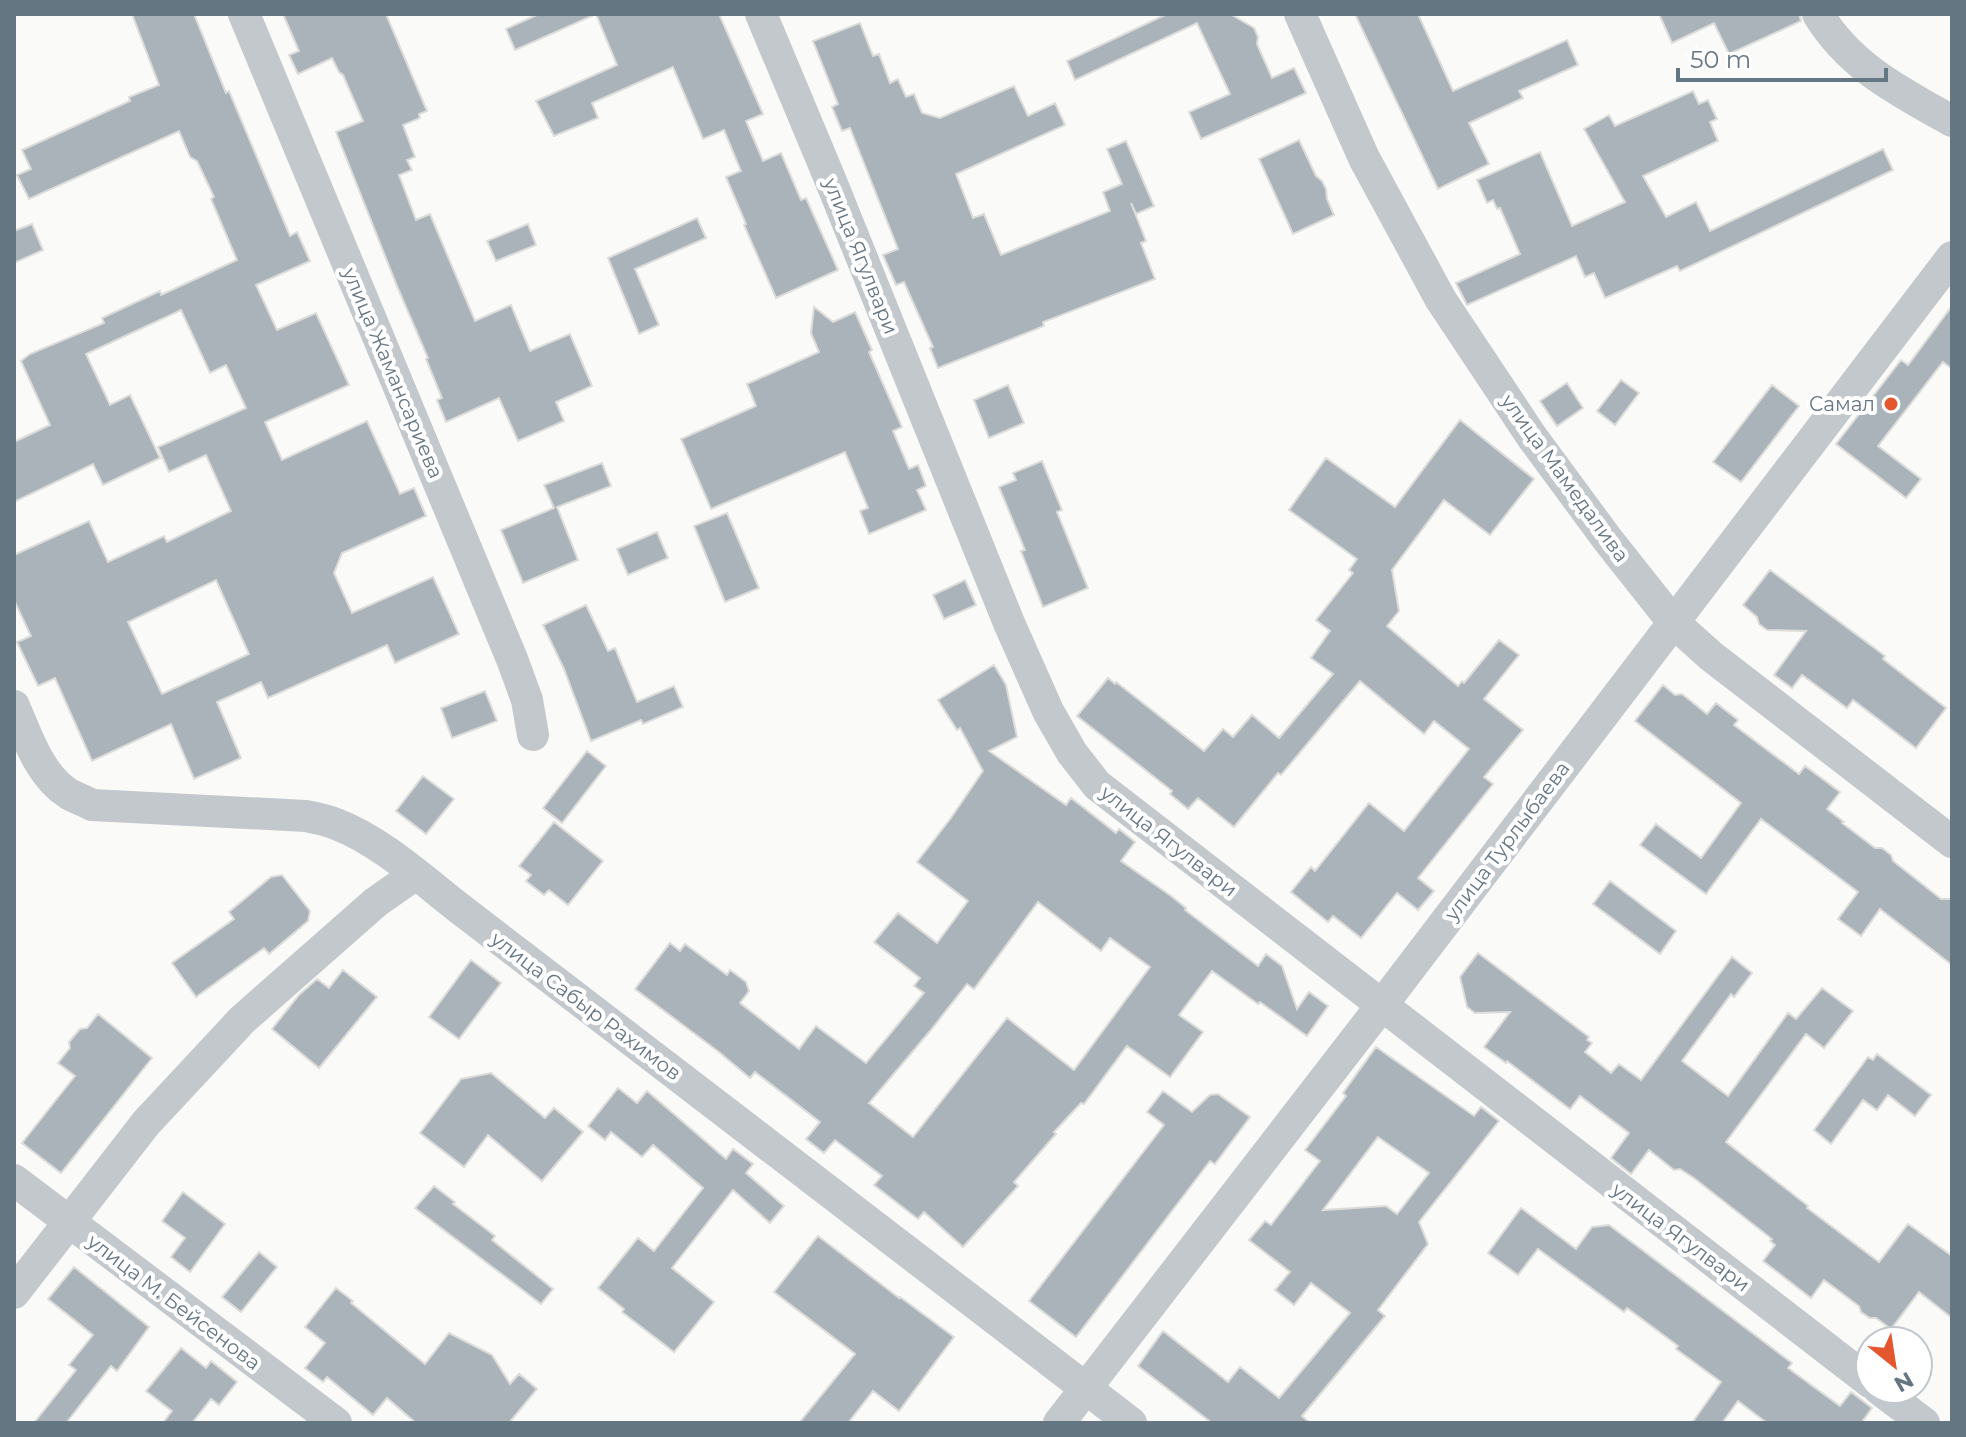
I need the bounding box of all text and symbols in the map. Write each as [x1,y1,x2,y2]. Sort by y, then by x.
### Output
scale bar [1678,32,1886,82]
text: 50 m [1690,45,1751,74]
street label: улица Ягулвари [818,173,903,338]
street label: улица Жамансариева [337,263,448,482]
street label: улица Мамедалива [1495,389,1634,567]
place label: Самал [1809,392,1875,416]
marker: Самал [1882,395,1900,413]
street label: улица Турлыбаева [1439,757,1575,926]
street label: улица Ягулвари [1095,780,1242,902]
street label: улица Сабыр Рахимов [485,926,686,1085]
street label: улица Ягулвари [1607,1177,1755,1297]
street label: улица М. Бейсенова [82,1228,265,1375]
north arrow [1854,1325,1934,1405]
text: N [1889,1366,1918,1398]

